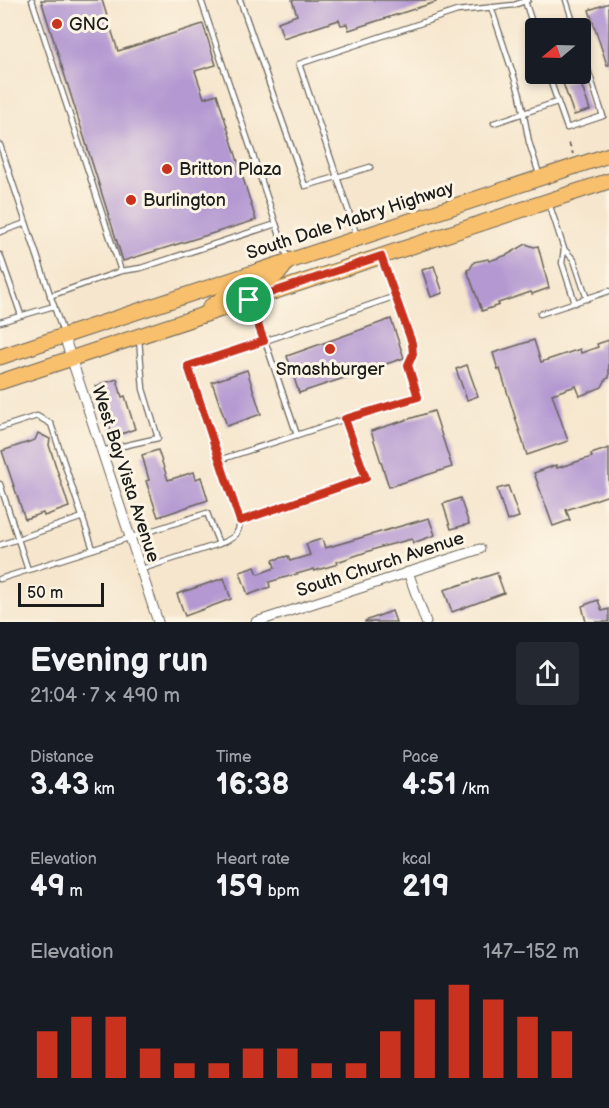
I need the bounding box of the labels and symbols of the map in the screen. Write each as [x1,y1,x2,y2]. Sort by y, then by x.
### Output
place label: GNC [69,14,109,35]
marker: GNC [50,17,64,31]
north arrow [525,18,591,84]
place label: Britton Plaza [179,159,282,180]
marker: Britton Plaza [160,162,174,176]
street label: South Dale Mabry Highway [244,177,457,264]
place label: Burlington [143,190,226,211]
marker: Burlington [124,193,138,207]
pin [223,274,274,325]
marker: Smashburger [323,342,337,356]
place label: Smashburger [276,359,385,380]
street label: West Bay Vista Avenue [87,383,164,565]
street label: South Church Avenue [294,527,467,601]
scale bar [18,580,104,608]

